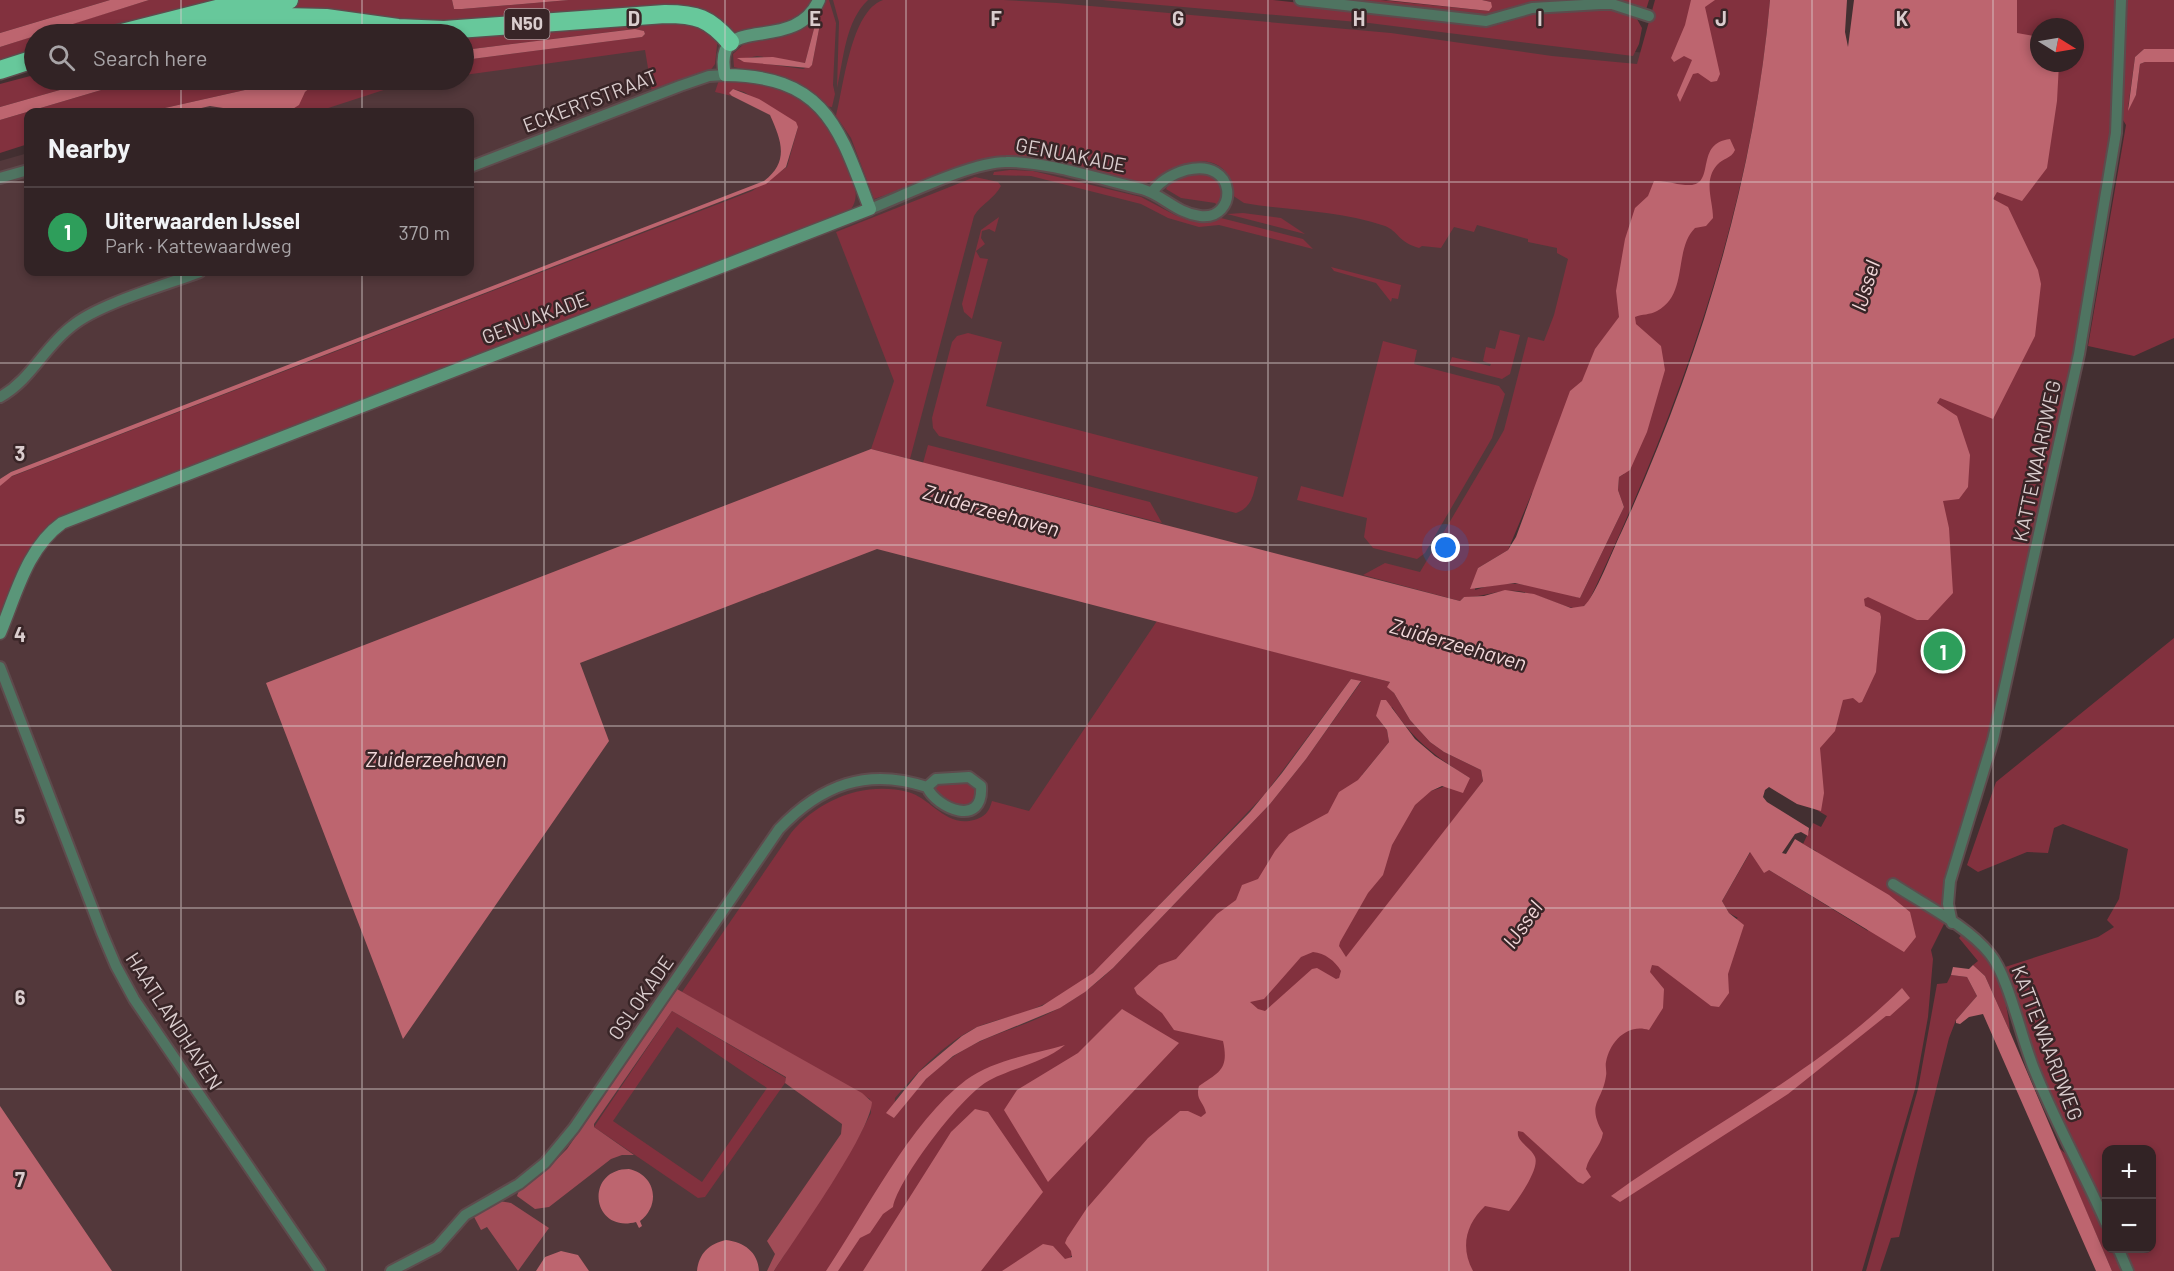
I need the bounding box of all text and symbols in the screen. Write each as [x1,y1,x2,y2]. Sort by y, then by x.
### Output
text: D [628,6,640,30]
text: E [809,6,821,30]
text: F [990,6,1002,30]
text: G [1172,6,1184,30]
text: H [1353,6,1365,30]
text: I [1537,6,1543,30]
text: J [1715,6,1727,30]
text: K [1896,6,1909,30]
road number: N50 [504,9,550,39]
north arrow [2030,18,2084,72]
search box [24,24,474,90]
icon: search [45,41,78,74]
text: Search here [93,44,207,70]
street label: ECKERTSTRAAT [519,63,660,137]
text: Nearby [48,132,130,163]
street label: GENUAKADE [1014,132,1129,177]
text: Uiterwaarden IJssel [105,207,300,233]
text: 1 [64,220,71,244]
text: 370 m [398,220,450,244]
text: Park · Kattewaardweg [105,233,292,257]
water label: IJssel [1845,257,1884,314]
street label: GENUAKADE [478,286,591,348]
street label: KATTEWAARDWEG [2007,378,2065,544]
text: 3 [15,441,25,465]
water label: Zuiderzeehaven [920,478,1063,541]
your location [1431,533,1460,562]
water label: Zuiderzeehaven [1387,612,1530,675]
text: 4 [14,622,26,646]
pin: 1 [1924,628,1962,674]
water label: Zuiderzeehaven [366,746,506,771]
text: 5 [15,804,26,828]
water label: IJssel [1497,895,1547,953]
street label: HAATLANDHAVEN [121,947,228,1094]
street label: OSLOKADE [602,951,678,1044]
street label: KATTEWAARDWEG [2007,962,2089,1124]
text: 6 [15,985,26,1009]
map controls [2102,1145,2156,1253]
button: + [2102,1145,2156,1199]
text: 7 [15,1167,25,1191]
button: − [2102,1199,2156,1253]

